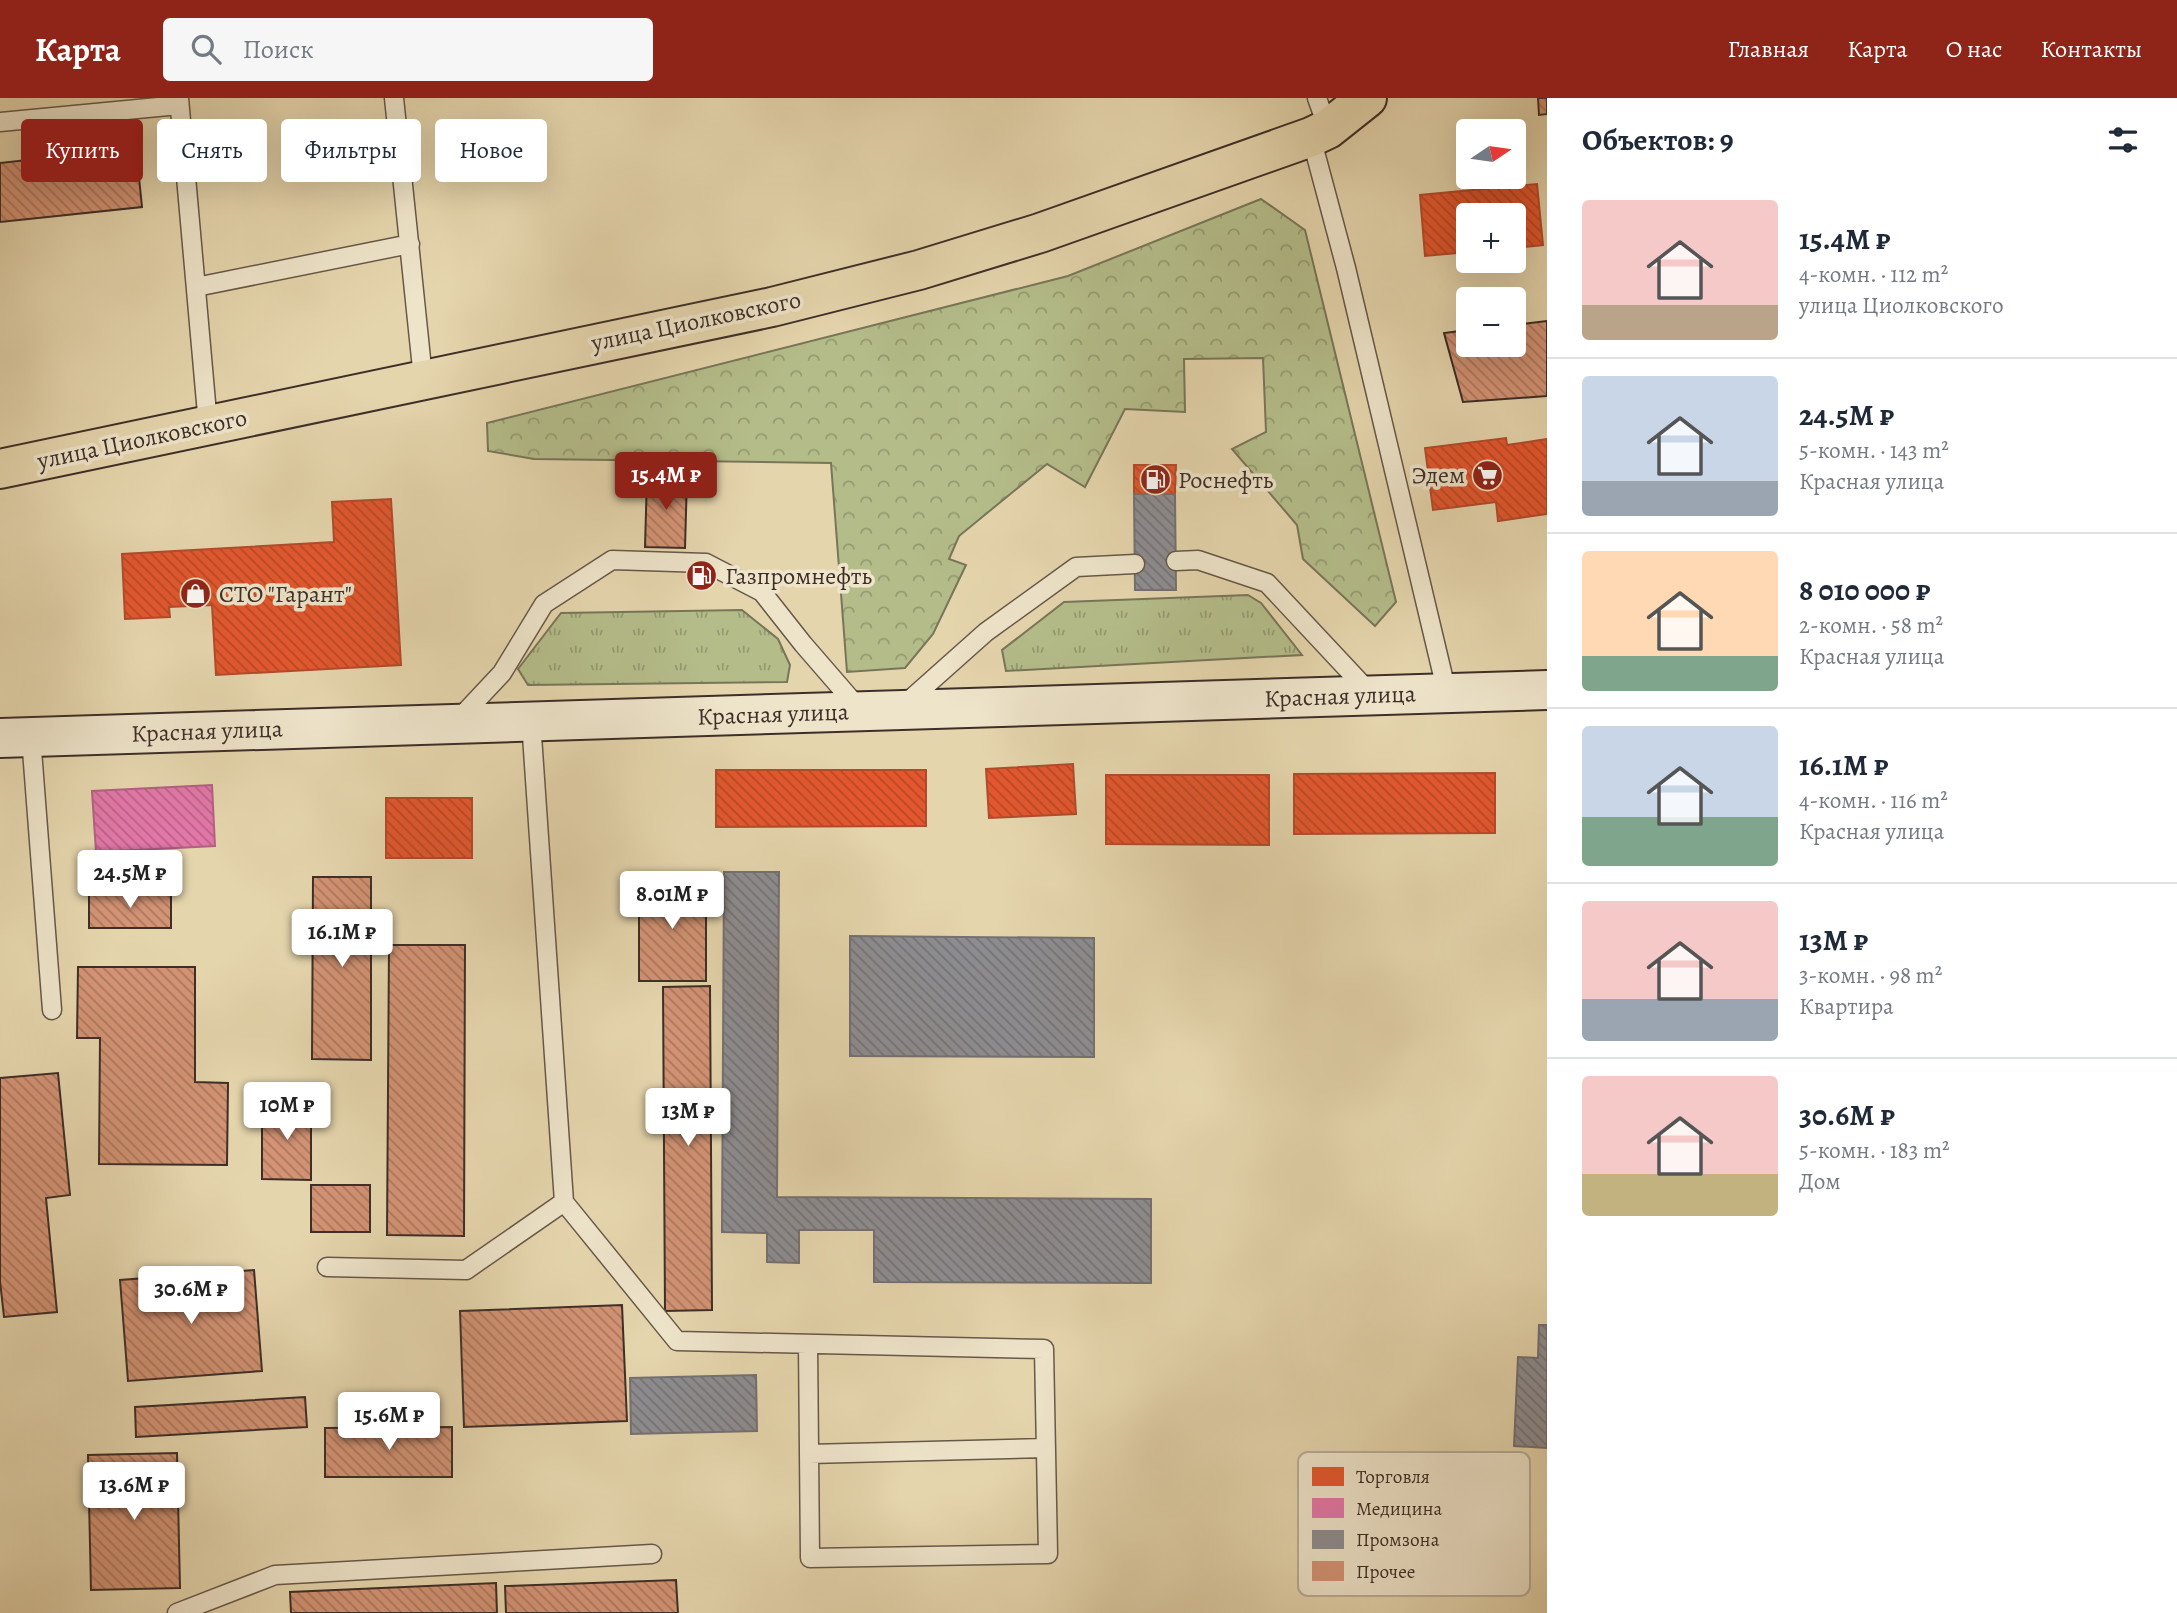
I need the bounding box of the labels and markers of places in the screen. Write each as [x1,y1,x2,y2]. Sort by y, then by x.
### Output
pin: 15.4M ₽ [601,452,731,512]
supermarket icon: Эдем [1471,458,1505,492]
place label: Эдем [1411,459,1465,491]
fuel station icon: Роснефть [1138,463,1172,497]
place label: Роснефть [1178,464,1274,496]
fuel station icon: Газпромнефть [685,559,719,593]
place label: Газпромнефть [725,560,872,592]
shop icon: СТО "Гарант" [179,577,213,611]
place label: СТО "Гарант" [219,578,352,610]
pin: 24.5M ₽ [65,850,195,910]
pin: 8.01M ₽ [607,872,737,931]
pin: 16.1M ₽ [277,910,407,969]
pin: 10M ₽ [238,1082,336,1142]
pin: 13M ₽ [639,1088,737,1148]
pin: 30.6M ₽ [126,1266,256,1326]
pin: 15.6M ₽ [324,1392,454,1452]
pin: 13.6M ₽ [69,1462,199,1522]

